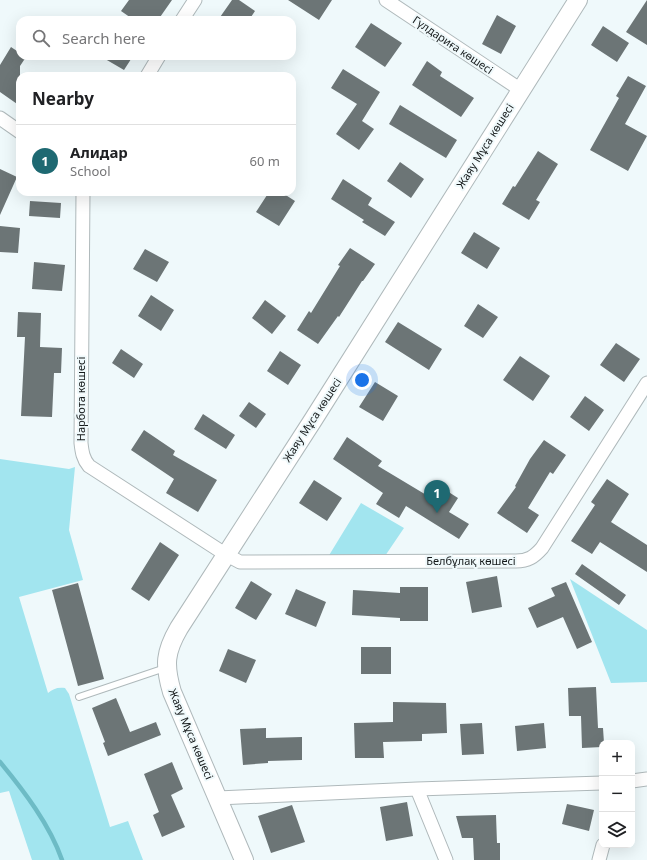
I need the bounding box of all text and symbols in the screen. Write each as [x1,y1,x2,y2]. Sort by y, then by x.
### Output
street label: Гүлдариға көшесі [410,12,496,77]
search box [16,16,296,60]
icon: search [30,27,52,49]
text: Search here [62,28,145,48]
text: Nearby [32,87,94,110]
street label: Жаяу Мұса көшесі [452,101,517,191]
text: Алидар [70,142,128,162]
text: 1 [41,152,49,170]
text: 60 m [250,152,280,170]
text: School [70,162,111,180]
street label: Нарбота көшесі [73,357,88,441]
your location [352,370,372,390]
street label: Жаяу Мұса көшесі [279,375,344,465]
pin: 1 [424,480,450,513]
street label: Белбұлақ көшесі [426,553,516,568]
street label: Жаяу Мұса көшесі [166,686,217,781]
map controls [599,740,635,848]
button: + [599,740,635,776]
button: − [599,776,635,812]
button: layers [599,812,635,848]

